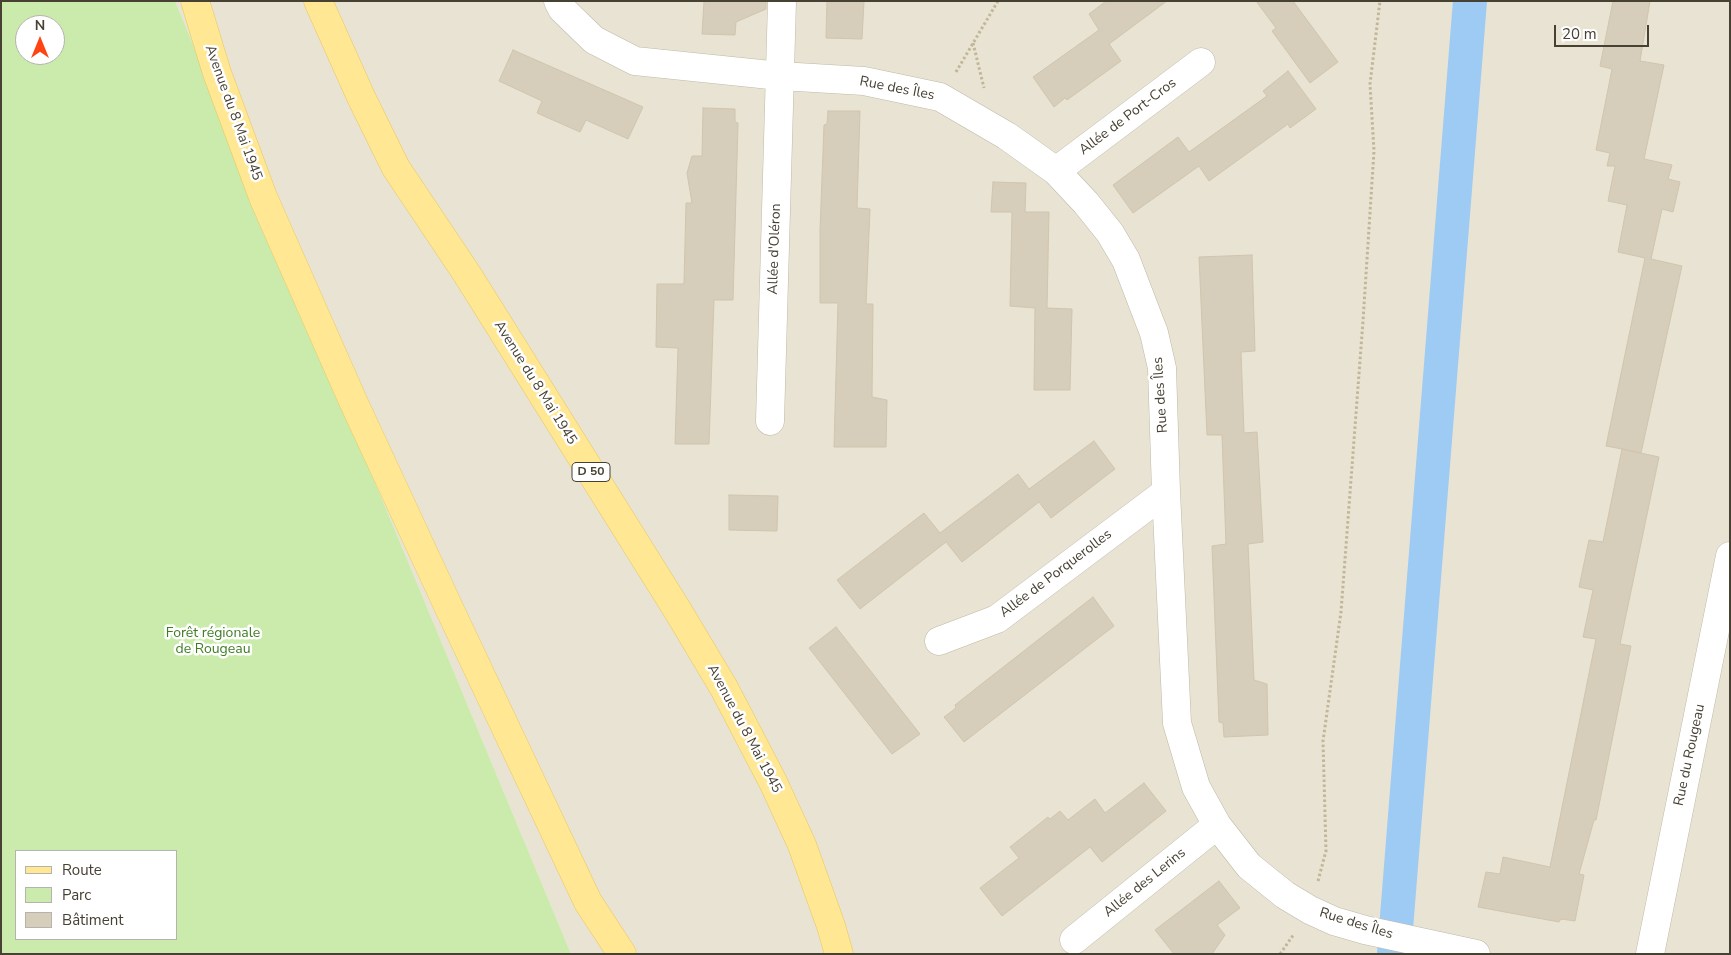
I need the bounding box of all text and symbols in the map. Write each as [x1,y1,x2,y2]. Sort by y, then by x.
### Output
north arrow [15,15,65,65]
scale bar [1556,15,1651,47]
text: N [35,16,45,35]
text: 20 m [1562,24,1597,44]
street label: Avenue du 8 Mai 1945 [201,43,265,183]
street label: Rue des Îles [858,73,936,105]
street label: Allée de Port-Cros [1076,75,1180,159]
street label: Allée d'Oléron [765,203,785,295]
street label: Avenue du 8 Mai 1945 [490,318,580,448]
street label: Rue des Îles [1150,356,1172,434]
road number: D 50 [572,462,610,482]
street label: Allée de Porquerolles [997,526,1115,622]
park label: Forêt régionale de Rougeau [166,626,260,658]
street label: Avenue du 8 Mai 1945 [703,662,785,796]
street label: Rue du Rougeau [1671,703,1709,807]
street label: Allée des Lerins [1101,845,1189,921]
legend [15,850,178,940]
text: Route [62,860,102,880]
text: Parc [62,885,91,905]
street label: Rue des Îles [1317,905,1395,943]
text: Bâtiment [62,910,123,930]

